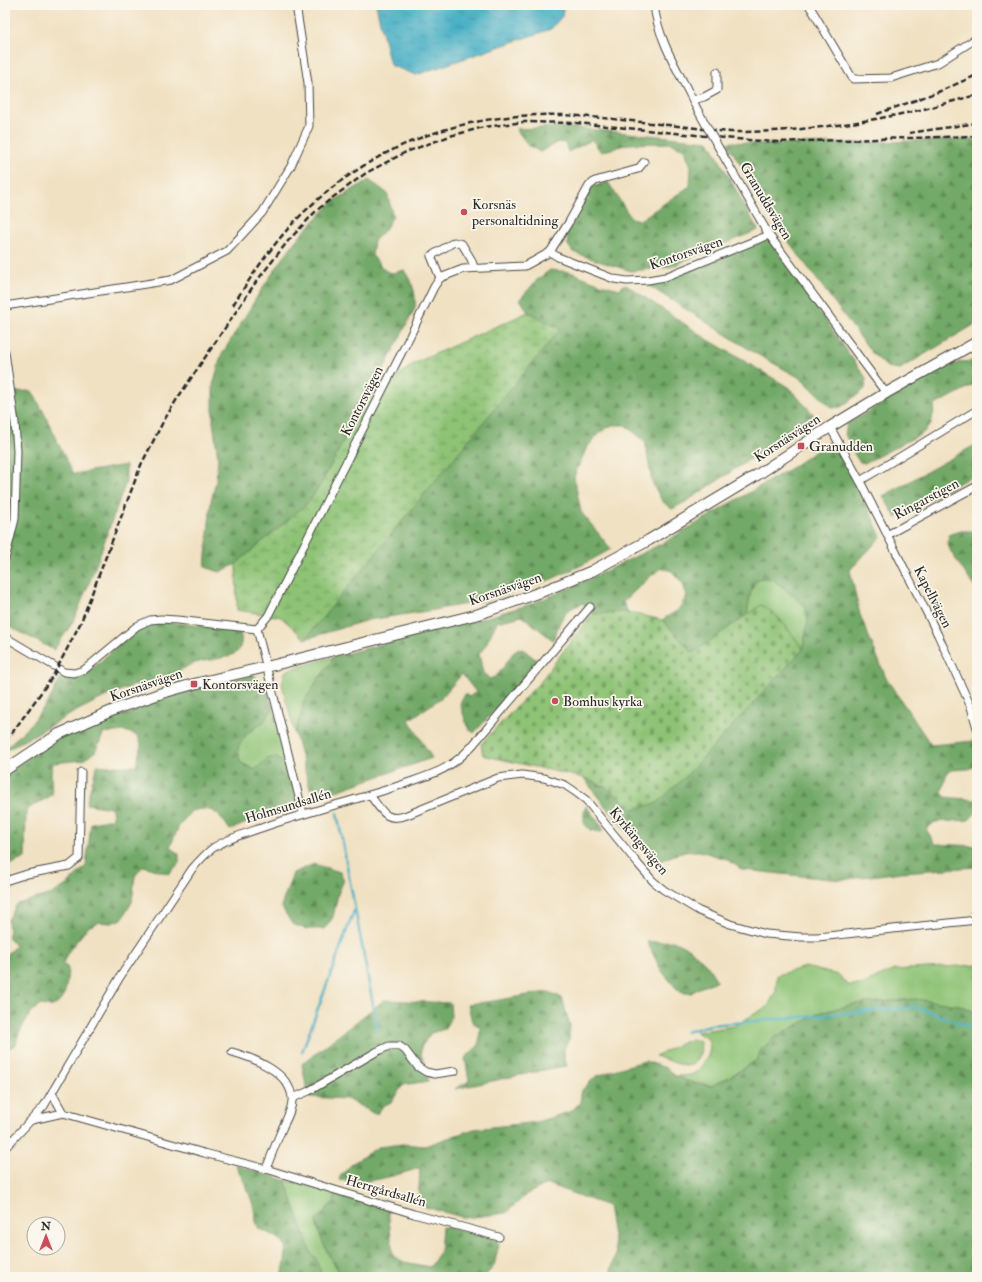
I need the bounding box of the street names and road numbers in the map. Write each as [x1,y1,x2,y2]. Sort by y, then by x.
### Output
street label: Granuddsvägen [736,159,796,243]
street label: Kontorsvägen [647,233,725,273]
street label: Kontorsvägen [337,363,387,439]
street label: Korsnäsvägen [751,410,823,466]
street label: Ringarstigen [890,475,962,523]
street label: Kapellvägen [909,563,956,631]
street label: Korsnäsvägen [466,569,544,609]
street label: Korsnäsvägen [107,665,185,705]
street label: Holmsundsallén [243,785,333,827]
street label: Kyrkängsvägen [605,804,672,879]
street label: Herrgårdsallén [344,1171,428,1211]

